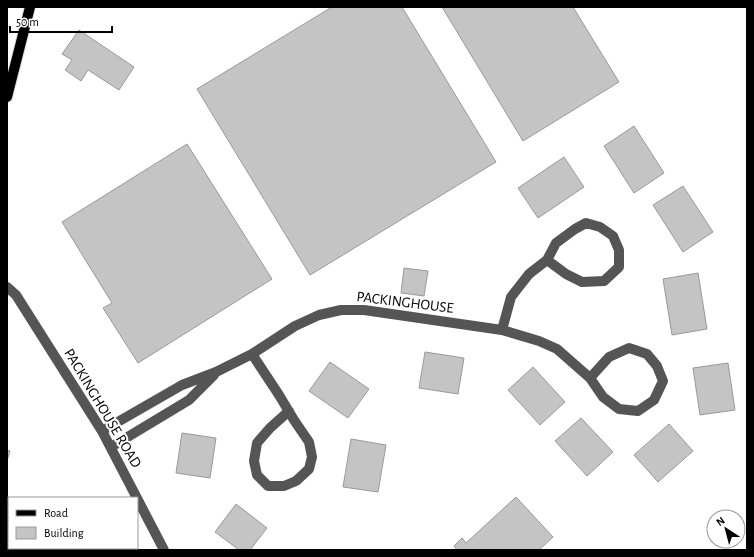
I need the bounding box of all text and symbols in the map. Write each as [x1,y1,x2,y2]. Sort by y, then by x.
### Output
scale bar [10,8,112,34]
text: 50 m [16,16,39,28]
street label: PACKINGHOUSE [356,289,454,316]
street label: PACKINGHOUSE ROAD [61,346,144,471]
legend [8,497,138,549]
text: Road [44,507,68,519]
north arrow [706,509,746,549]
text: N [714,515,727,528]
text: Building [44,527,84,539]

